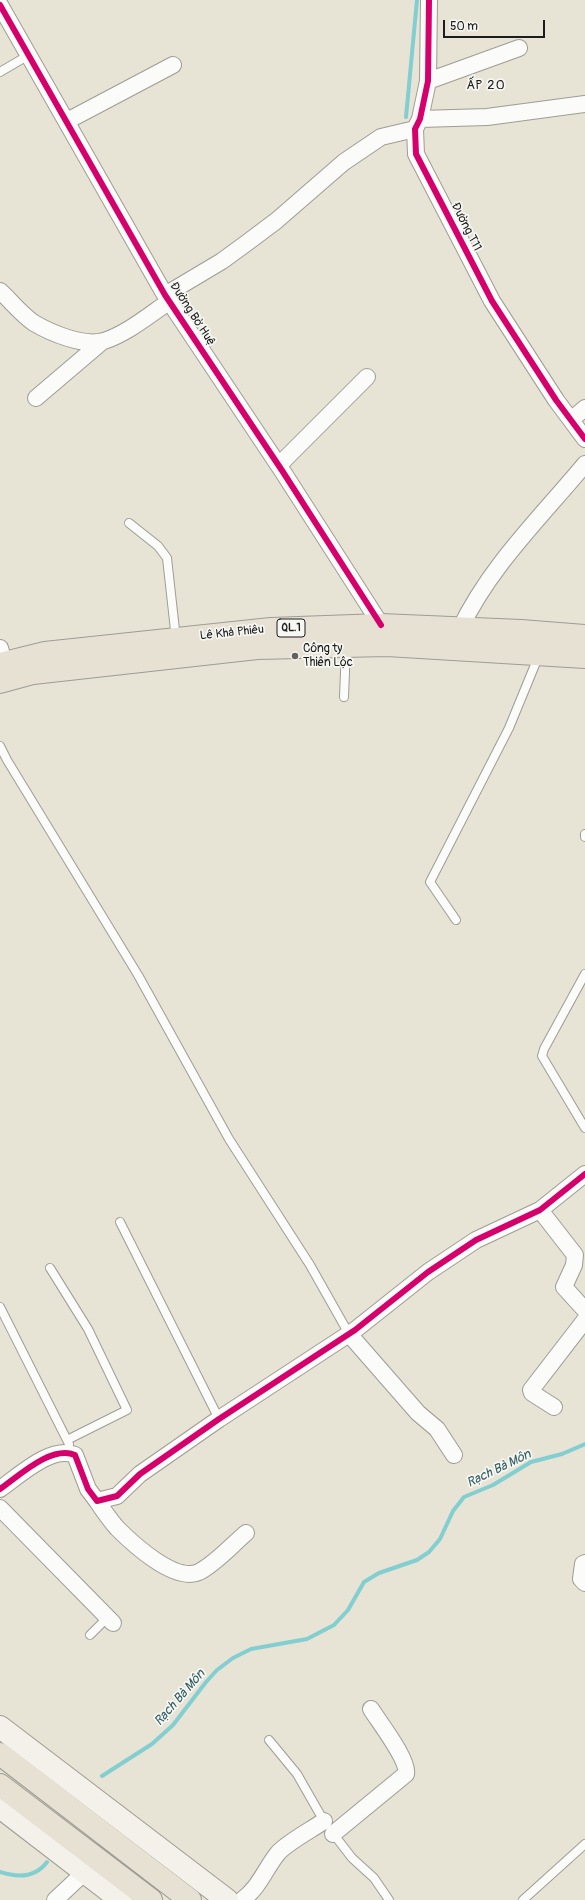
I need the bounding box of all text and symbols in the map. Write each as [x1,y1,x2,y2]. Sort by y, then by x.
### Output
scale bar [445,12,547,38]
text: 50 m [450,19,478,34]
district label: ẤP 20 [466,78,506,94]
street label: Đường T11 [448,200,484,254]
street label: Đường Bờ Huệ [166,280,218,348]
road number: QL.1 [277,619,305,637]
street label: Lê Khả Phiêu [199,622,265,644]
place label: Công ty Thiên Lộc [303,642,353,670]
marker: Công ty Thiên Lộc [290,651,300,661]
water label: Rạch Bà Môn [464,1447,534,1491]
water label: Rạch Bà Môn [151,1667,209,1729]

